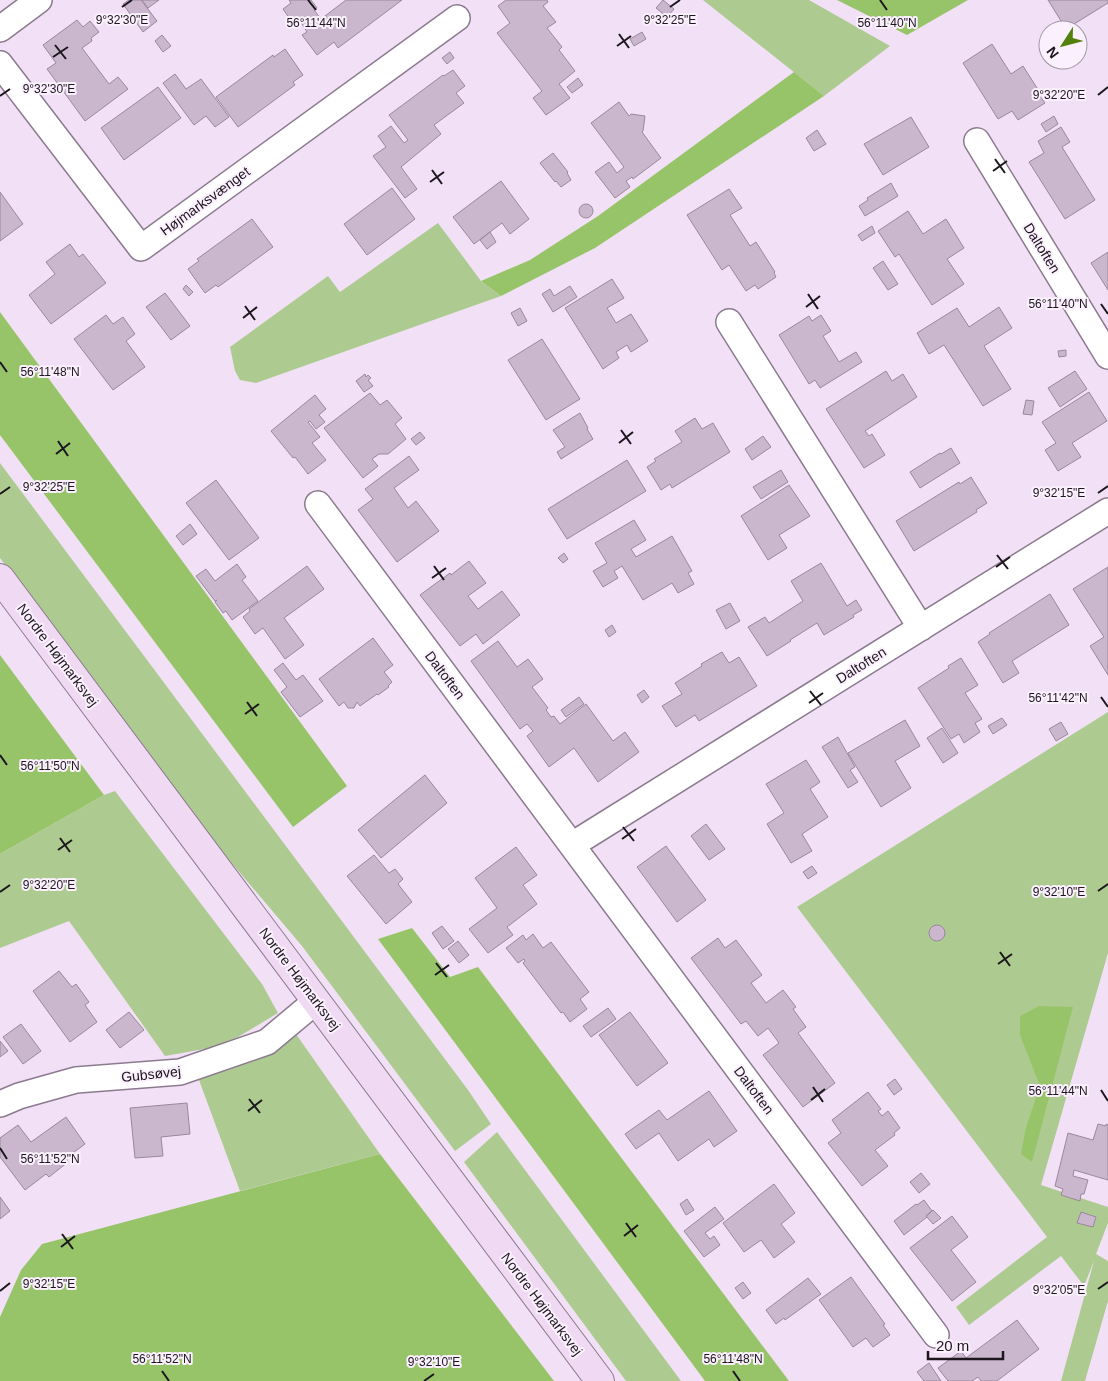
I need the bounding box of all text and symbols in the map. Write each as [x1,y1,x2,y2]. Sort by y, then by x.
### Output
text: 9°32'30"E [96,13,148,27]
text: 9°32'25"E [644,13,696,27]
text: 56°11'44"N [286,16,346,30]
text: 56°11'40"N [857,16,917,30]
north arrow [1038,20,1088,70]
text: N [1043,44,1062,61]
text: 9°32'30"E [23,82,75,96]
text: 9°32'20"E [1033,88,1085,102]
street label: Højmarksvænget [157,163,253,239]
street label: Daltoften [1020,220,1064,276]
text: 56°11'40"N [1028,297,1088,311]
text: 56°11'48"N [20,365,80,379]
text: 9°32'25"E [23,480,75,494]
text: 9°32'15"E [1033,486,1085,500]
street label: Nordre Højmarksvej [14,600,102,710]
street label: Daltoften [833,643,889,687]
street label: Daltoften [422,648,468,702]
text: 56°11'42"N [1028,691,1088,705]
text: 56°11'50"N [20,759,80,773]
text: 9°32'20"E [23,878,75,892]
text: 9°32'10"E [1033,885,1085,899]
street label: Nordre Højmarksvej [256,924,344,1034]
street label: Gubsøvej [120,1063,182,1085]
street label: Daltoften [731,1063,777,1117]
text: 56°11'44"N [1028,1084,1088,1098]
text: 56°11'52"N [20,1152,80,1166]
street label: Nordre Højmarksvej [498,1249,586,1359]
text: 9°32'15"E [23,1277,75,1291]
text: 9°32'05"E [1033,1283,1085,1297]
scale bar [928,1328,1003,1360]
text: 20 m [936,1337,969,1354]
text: 56°11'52"N [132,1352,192,1366]
text: 56°11'48"N [703,1352,763,1366]
text: 9°32'10"E [408,1355,460,1369]

